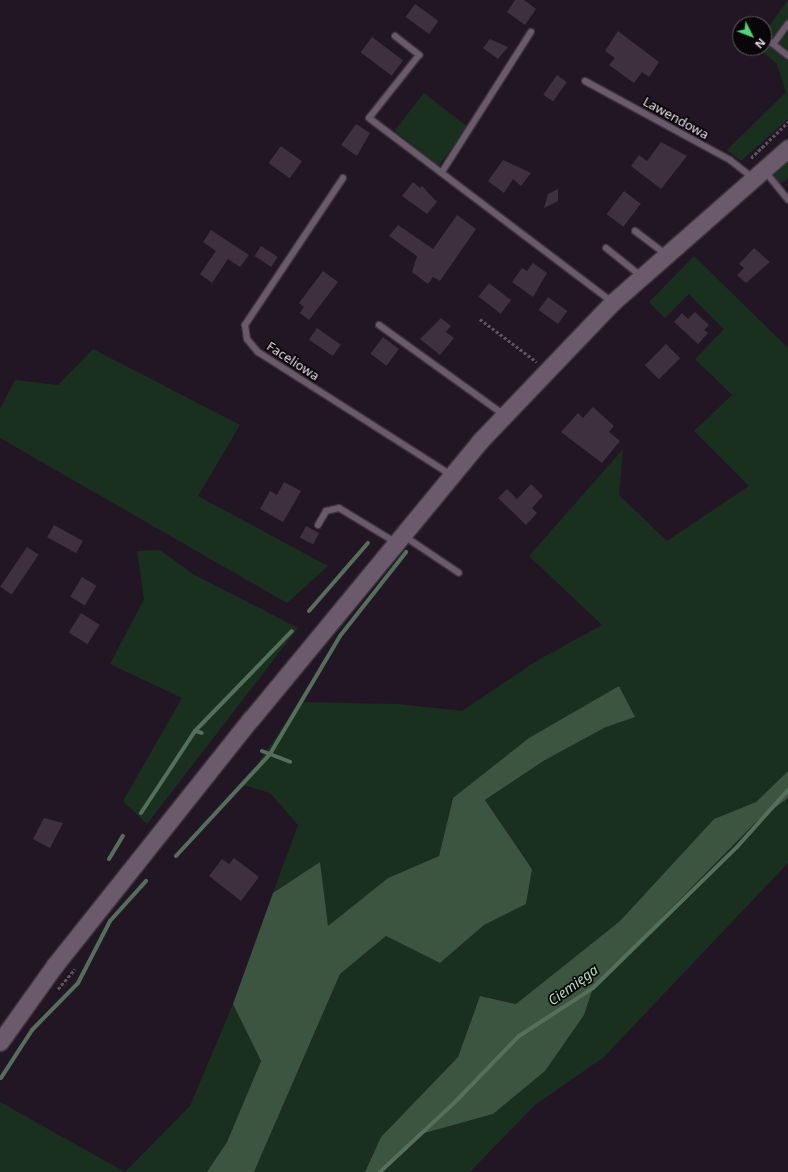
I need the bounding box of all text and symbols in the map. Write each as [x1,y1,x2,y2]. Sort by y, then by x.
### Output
north arrow [732,16,772,56]
text: N [752,35,769,52]
street label: Lawendowa [640,94,712,142]
street label: Faceliowa [264,338,322,384]
water label: Ciemięga [545,961,601,1009]

